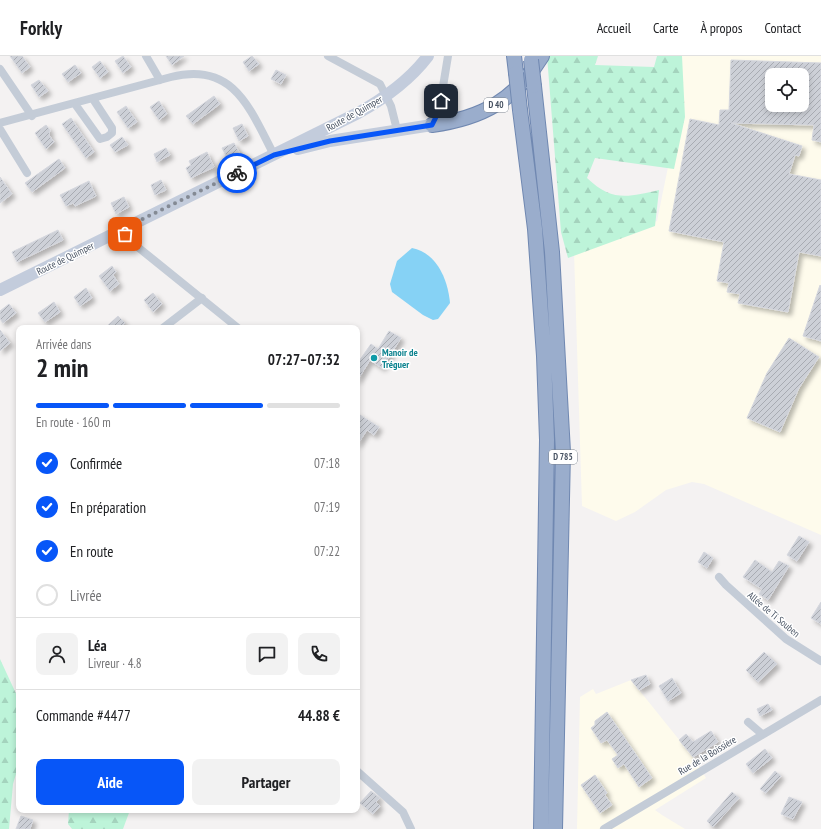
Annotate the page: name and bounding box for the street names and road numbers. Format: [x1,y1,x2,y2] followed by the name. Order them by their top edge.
[324,93,385,134] street label: Route de Quimper
[484,98,508,112] road number: D 40
[34,239,96,278] street label: Route de Quimper
[549,450,577,464] road number: D 785
[745,589,803,640] street label: Allée de Ti Souben
[676,733,739,778] street label: Rue de la Boissière

